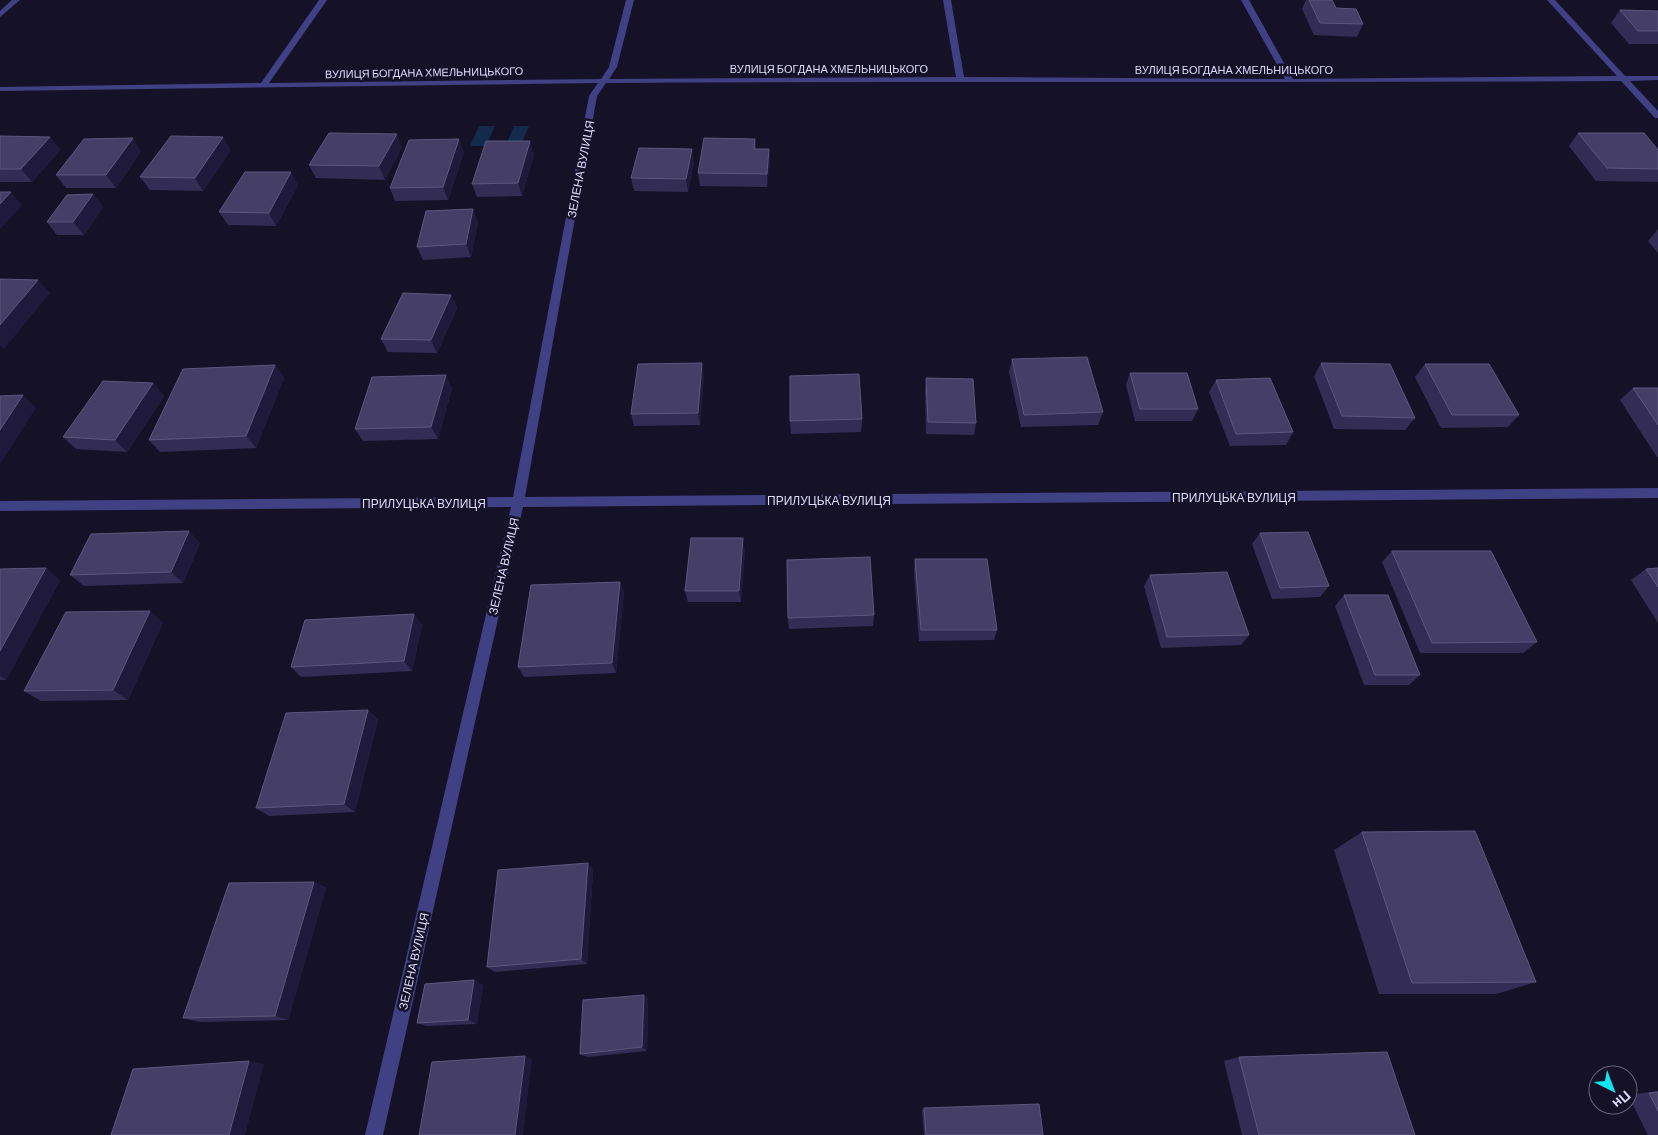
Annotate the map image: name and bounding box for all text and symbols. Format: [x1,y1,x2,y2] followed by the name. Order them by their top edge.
[730,62,929,75] street label: ВУЛИЦЯ БОГДАНА ХМЕЛЬНИЦЬКОГО
[1135,63,1334,76] street label: ВУЛИЦЯ БОГДАНА ХМЕЛЬНИЦЬКОГО
[325,64,524,80] street label: ВУЛИЦЯ БОГДАНА ХМЕЛЬНИЦЬКОГО
[564,119,597,219] street label: ЗЕЛЕНА ВУЛИЦЯ
[1172,490,1296,505] street label: ПРИЛУЦЬКА ВУЛИЦЯ
[767,493,891,508] street label: ПРИЛУЦЬКА ВУЛИЦЯ
[362,496,486,511] street label: ПРИЛУЦЬКА ВУЛИЦЯ
[485,516,522,616] street label: ЗЕЛЕНА ВУЛИЦЯ
[395,911,432,1011] street label: ЗЕЛЕНА ВУЛИЦЯ
[1588,1065,1638,1115] north arrow
[1609,1088,1635,1113] text: Пн

